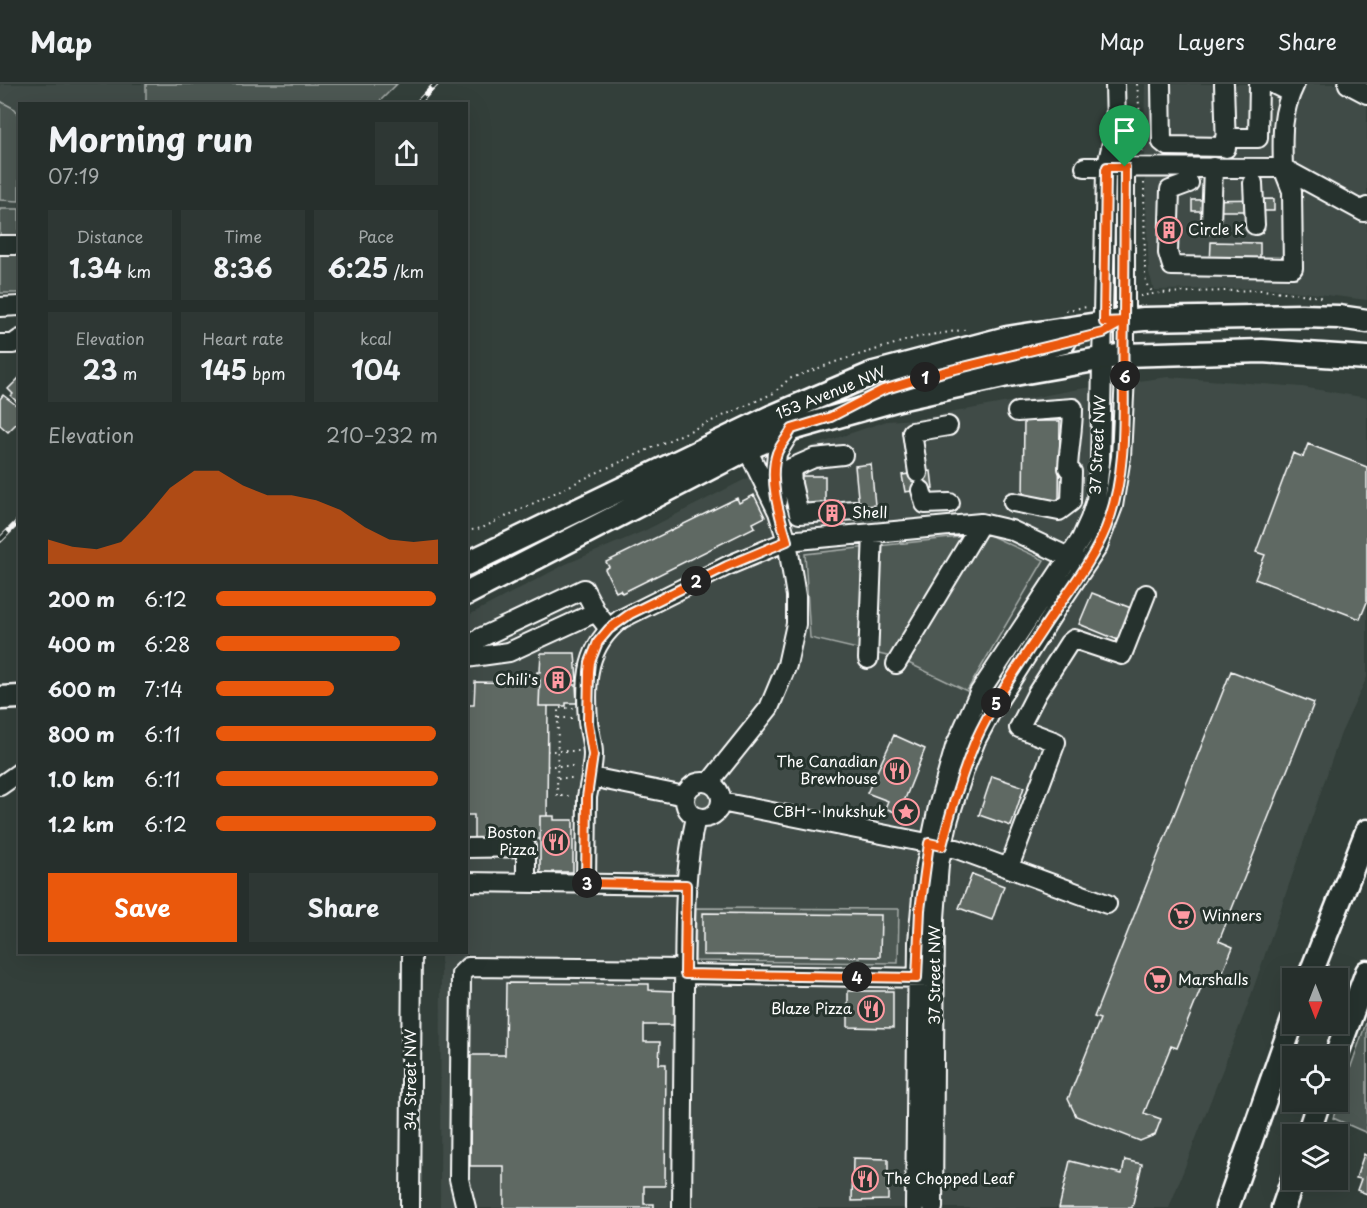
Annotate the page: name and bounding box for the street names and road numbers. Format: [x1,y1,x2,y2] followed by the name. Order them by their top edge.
[772,359,889,424] street label: 153 Avenue NW
[1082,394,1111,495] street label: 37 Street NW
[922,925,945,1025] street label: 37 Street NW
[398,1029,421,1131] street label: 34 Street NW

